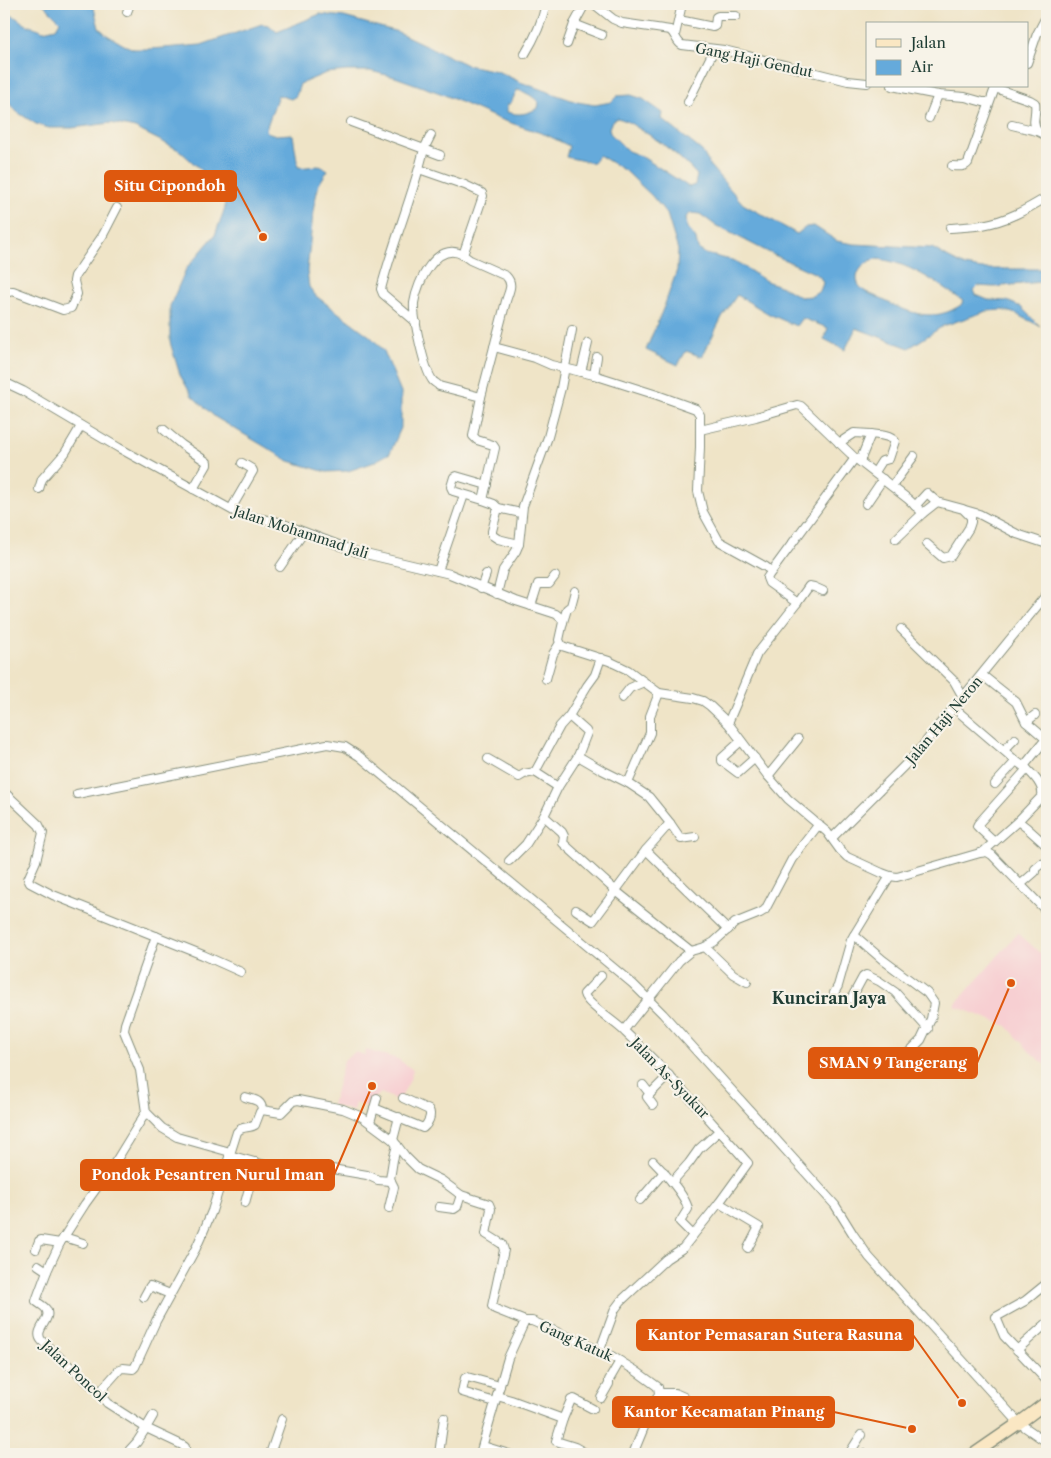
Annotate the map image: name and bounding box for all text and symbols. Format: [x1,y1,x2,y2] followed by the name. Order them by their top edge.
[866,22,1028,88] legend
[909,33,946,52] text: Jalan
[694,39,814,81] street label: Gang Haji Gendut
[910,57,934,76] text: Air
[105,171,236,201] callout: Situ Cipondoh
[114,176,227,195] text: Situ Cipondoh
[229,501,371,562] street label: Jalan Mohammad Jali
[901,672,986,769] street label: Jalan Haji Neron
[772,988,887,1008] district label: Kunciran Jaya
[625,1032,713,1122] street label: Jalan As-Syukur
[809,1048,977,1078] callout: SMAN 9 Tangerang
[819,1053,967,1072] text: SMAN 9 Tangerang
[81,1160,334,1190] callout: Pondok Pesantren Nurul Iman
[92,1165,325,1184] text: Pondok Pesantren Nurul Iman
[536,1317,616,1366] street label: Gang Katuk
[637,1320,913,1350] callout: Kantor Pemasaran Sutera Rasuna
[647,1325,903,1344] text: Kantor Pemasaran Sutera Rasuna
[36,1335,110,1406] street label: Jalan Poncol
[613,1397,834,1427] callout: Kantor Kecamatan Pinang
[624,1402,825,1421] text: Kantor Kecamatan Pinang

